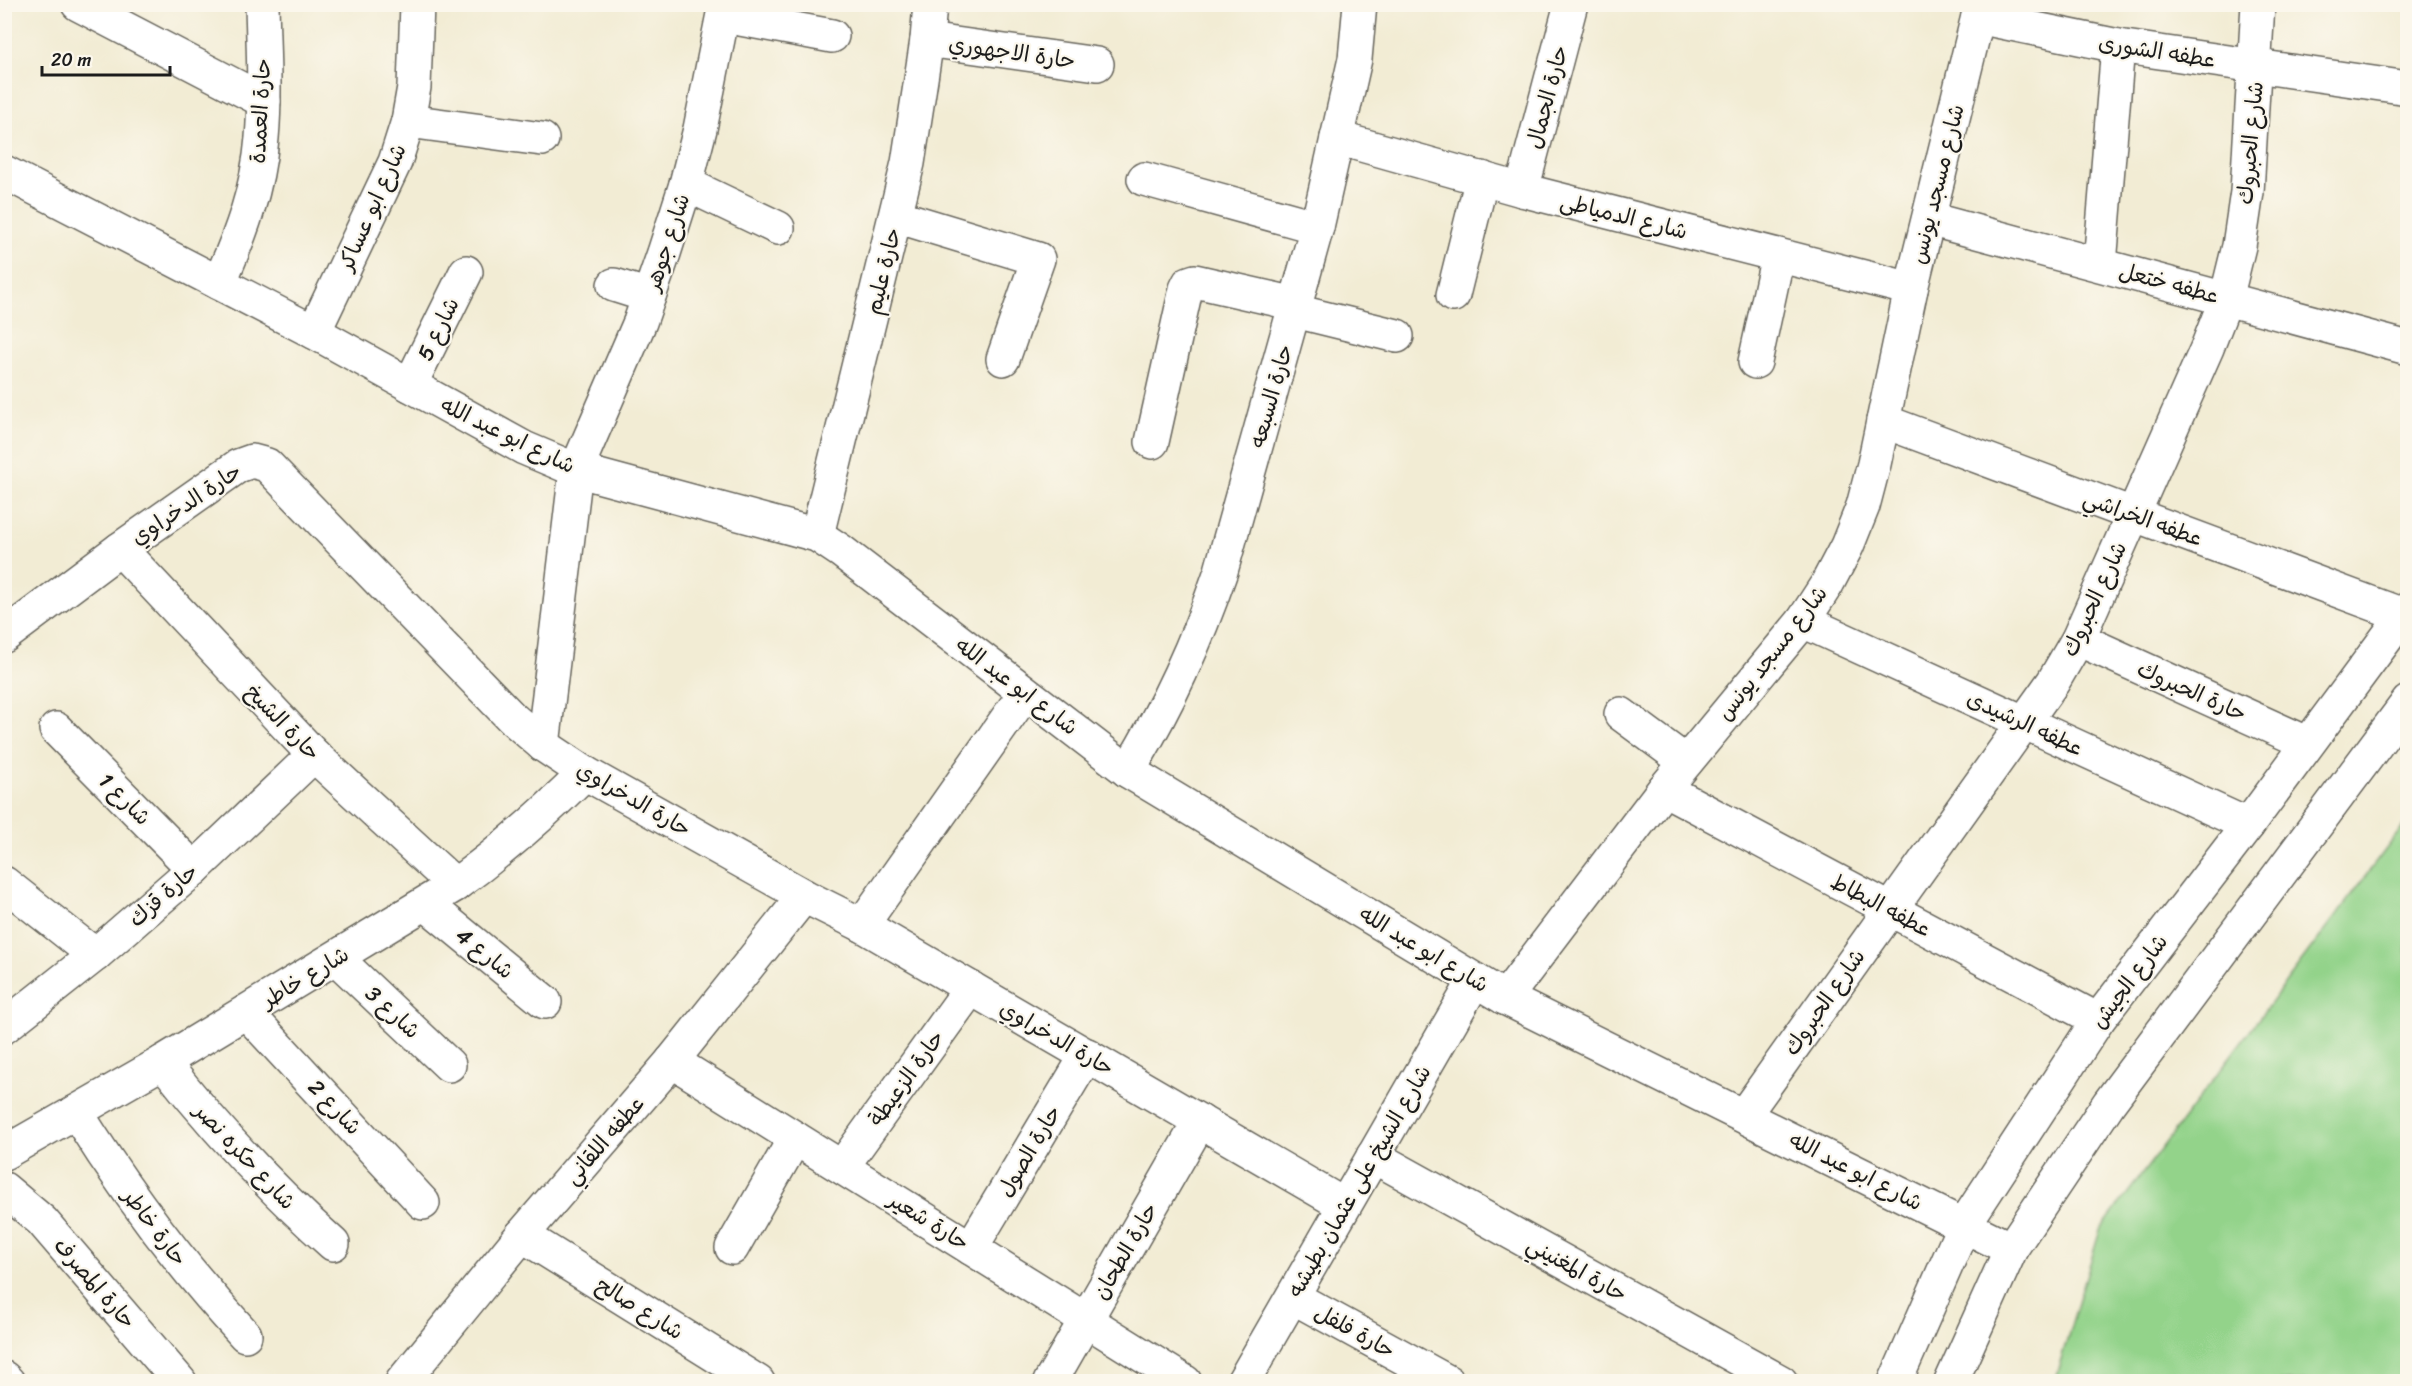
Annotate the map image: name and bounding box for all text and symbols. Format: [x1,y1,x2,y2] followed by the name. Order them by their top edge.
[2096,22,2218,80] street label: عطفه الشورى
[946,24,1078,80] street label: حارة الاجهوري
[42,39,170,77] scale bar
[1514,41,1580,153] street label: حارة الجمال
[51,44,91,76] text: 20 m
[238,57,282,165] street label: حارة العمدة
[2225,80,2275,206] street label: شارع الحبروك
[1898,100,1976,268] street label: شارع مسجد يونس
[326,137,417,279] street label: شارع ابو عساكر
[1556,181,1692,251] street label: شارع الدمياطى
[632,188,701,298] street label: شارع جوهر
[853,223,913,319] street label: حارة عليم
[2115,251,2223,315] street label: عطفه ختعل
[406,290,470,368] street label: شارع 5
[1238,339,1304,453] street label: حارة السبعه
[434,385,582,485] street label: شارع ابو عبد الله
[122,452,250,556] street label: حارة الدخراوي
[2078,478,2208,558] street label: عطفه الخراشي
[2050,535,2138,663] street label: شارع الحبروك
[1706,577,1838,729] street label: شارع مسجد يونس
[947,626,1087,746] street label: شارع ابو عبد الله
[2131,649,2253,733] street label: حارة الحبروك
[236,674,330,770] street label: حارة الشيخ
[1960,679,2090,767] street label: عطفه الرشيدى
[569,750,699,848] street label: حارة الدخراوي
[89,763,161,835] street label: شارع 1
[119,853,207,937] street label: حارة قزك
[1823,862,1939,948] street label: عطفه البطاط
[1351,895,1497,1003] street label: شارع ابو عبد الله
[447,917,523,989] street label: شارع 4
[2080,925,2178,1037] street label: شارع الجيش
[251,935,357,1020] street label: شارع خاطر
[1773,940,1875,1064] street label: شارع الحبروك
[356,975,430,1049] street label: شارع 3
[992,989,1122,1087] street label: حارة الدخراوي
[857,1021,955,1135] street label: حارة الزعيطة
[1276,1057,1442,1305] street label: شارع الشيخ على عثمان بطيشه
[298,1070,372,1144] street label: شارع 2
[554,1086,654,1194] street label: عطفه اللقاني
[183,1091,306,1219] street label: شارع حكره نصر
[986,1097,1072,1205] street label: حارة الصول
[1782,1120,1930,1222] street label: شارع ابو عبد الله
[111,1178,198,1275] street label: حارة خاطر
[879,1180,977,1261] street label: حارة شعير
[1081,1195,1169,1307] street label: حارة الطحان
[1519,1225,1635,1313] street label: حارة المغنيني
[44,1228,146,1338] street label: حارة المصرف
[588,1266,692,1350] street label: شارع صالح
[1307,1293,1403,1369] street label: حارة فلفل

